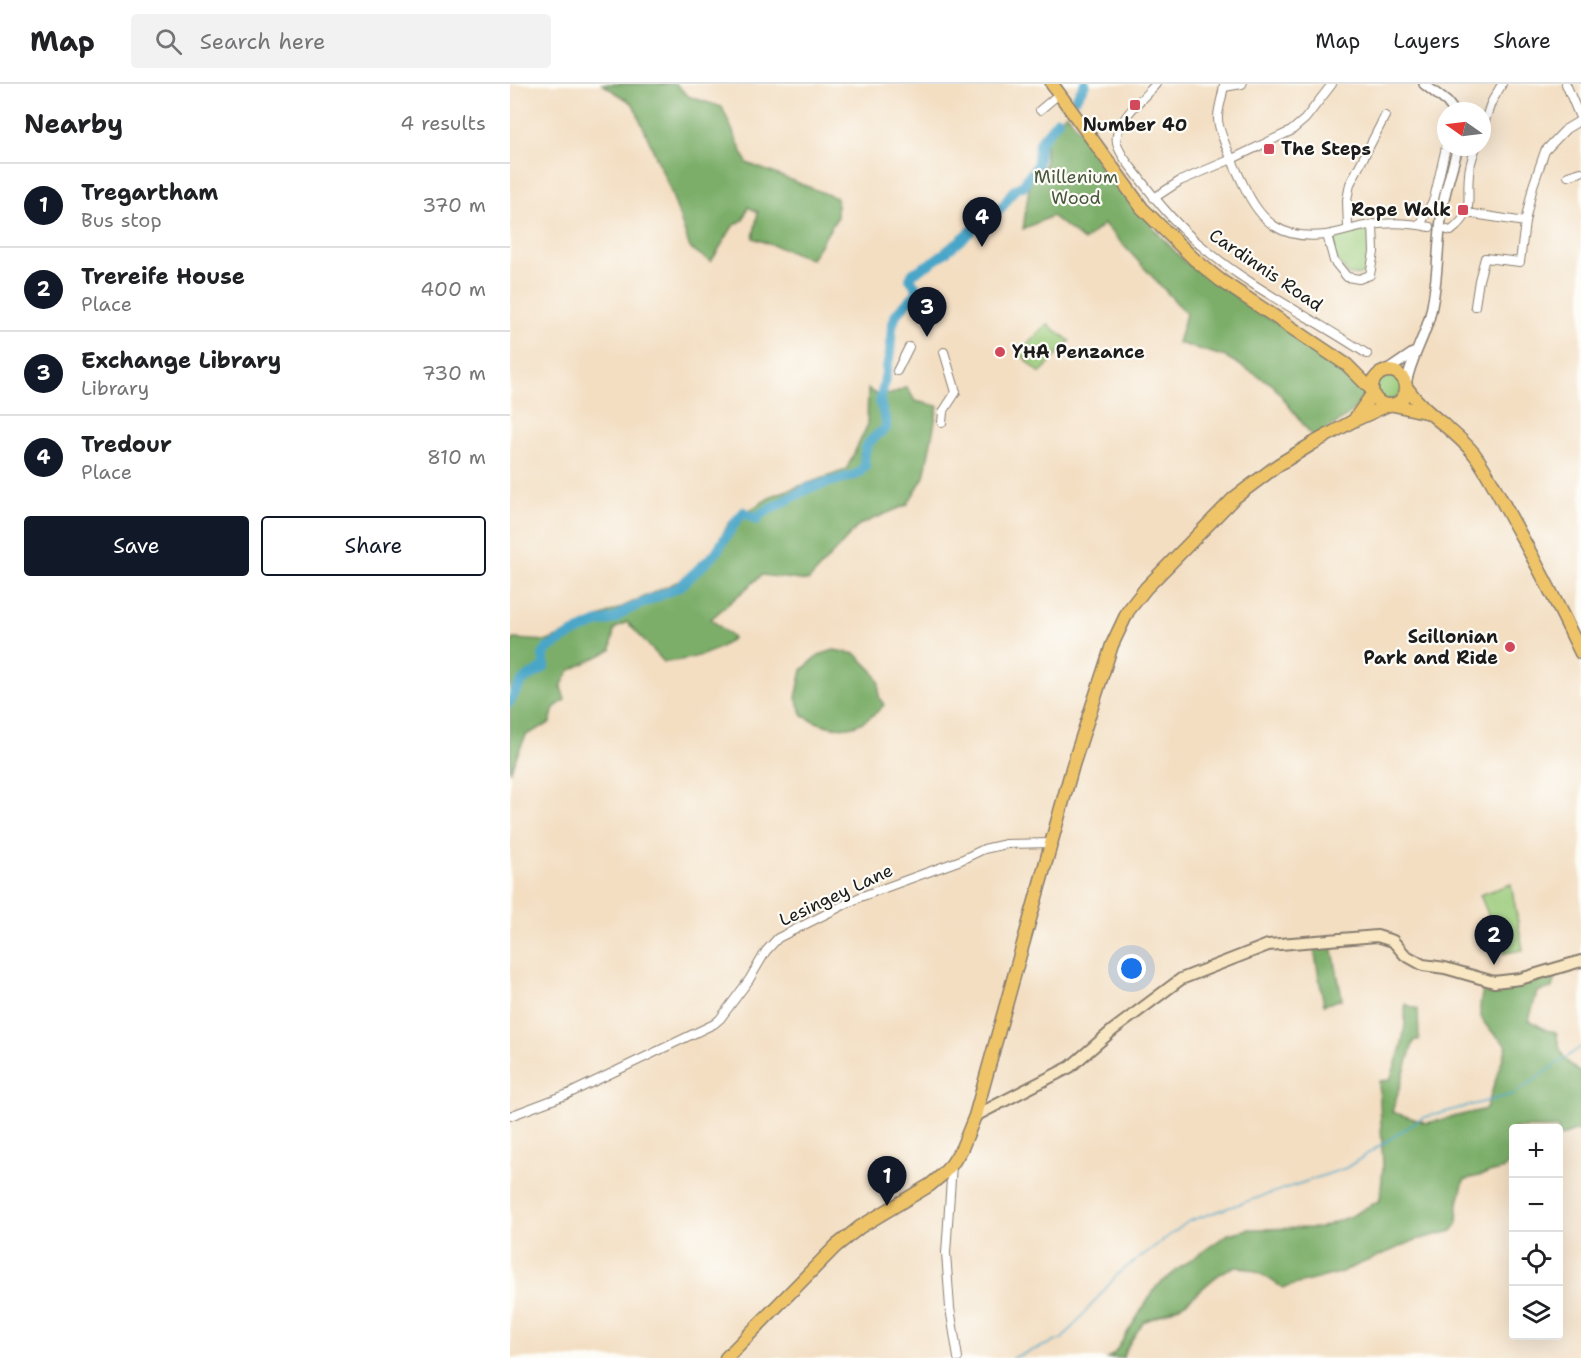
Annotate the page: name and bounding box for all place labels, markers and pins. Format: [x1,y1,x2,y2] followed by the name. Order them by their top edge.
[1128,98,1142,112] marker: Number 40
[1083,113,1187,137] place label: Number 40
[1281,137,1371,161] place label: The Steps
[1262,142,1276,156] marker: The Steps
[962,198,1002,247] pin: 4
[1351,198,1451,222] place label: Rope Walk
[1456,203,1470,217] marker: Rope Walk
[908,288,946,337] pin: 3
[1012,340,1145,364] place label: YHA Penzance
[993,345,1007,359] marker: YHA Penzance
[1364,625,1498,670] place label: Scillonian Park and Ride
[1503,640,1517,654] marker: Scillonian Park and Ride
[1474,916,1514,965] pin: 2
[868,1156,907,1206] pin: 1

